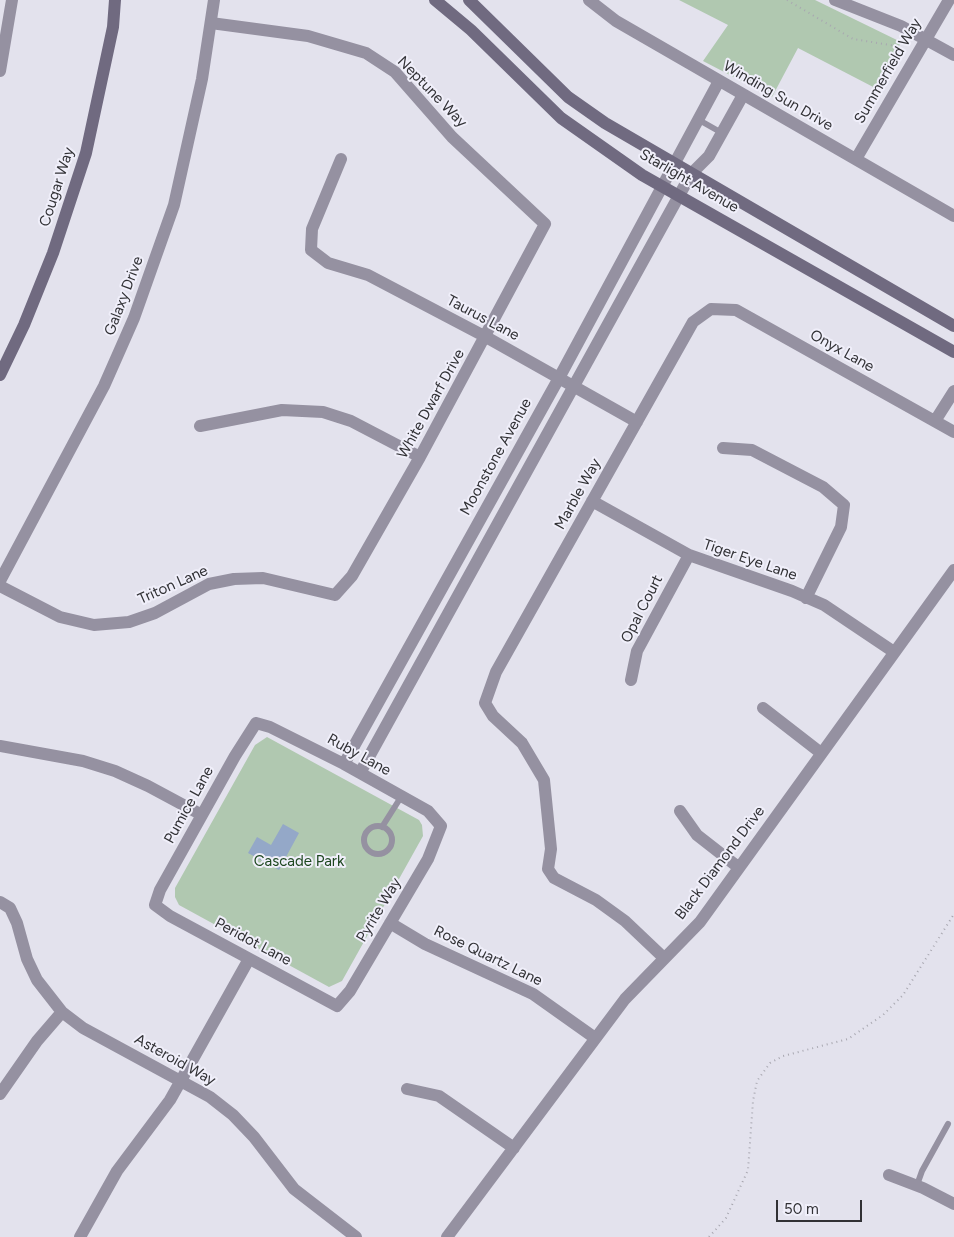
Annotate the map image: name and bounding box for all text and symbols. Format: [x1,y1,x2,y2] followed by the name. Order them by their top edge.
[851,15,925,127] street label: Summerfield Way
[394,53,470,131] street label: Neptune Way
[720,57,836,135] street label: Winding Sun Drive
[36,145,78,229] street label: Cougar Way
[636,145,742,217] street label: Starlight Avenue
[101,254,147,338] street label: Galaxy Drive
[444,291,522,345] street label: Taurus Lane
[807,326,877,376] street label: Onyx Lane
[393,346,469,462] street label: White Dwarf Drive
[456,395,536,519] street label: Moonstone Avenue
[551,455,605,533] street label: Marble Way
[701,536,799,584] street label: Tiger Eye Lane
[135,562,211,608] street label: Triton Lane
[617,572,667,646] street label: Opal Court
[324,730,394,780] street label: Ruby Lane
[160,763,218,847] street label: Pumice Lane
[671,803,769,923] street label: Black Diamond Drive
[254,853,344,871] park label: Cascade Park
[353,875,405,945] street label: Pyrite Way
[212,914,294,970] street label: Peridot Lane
[431,922,545,990] street label: Rose Quartz Lane
[131,1030,219,1090] street label: Asteroid Way
[779,1190,865,1222] scale bar
[784,1200,819,1218] text: 50 m

